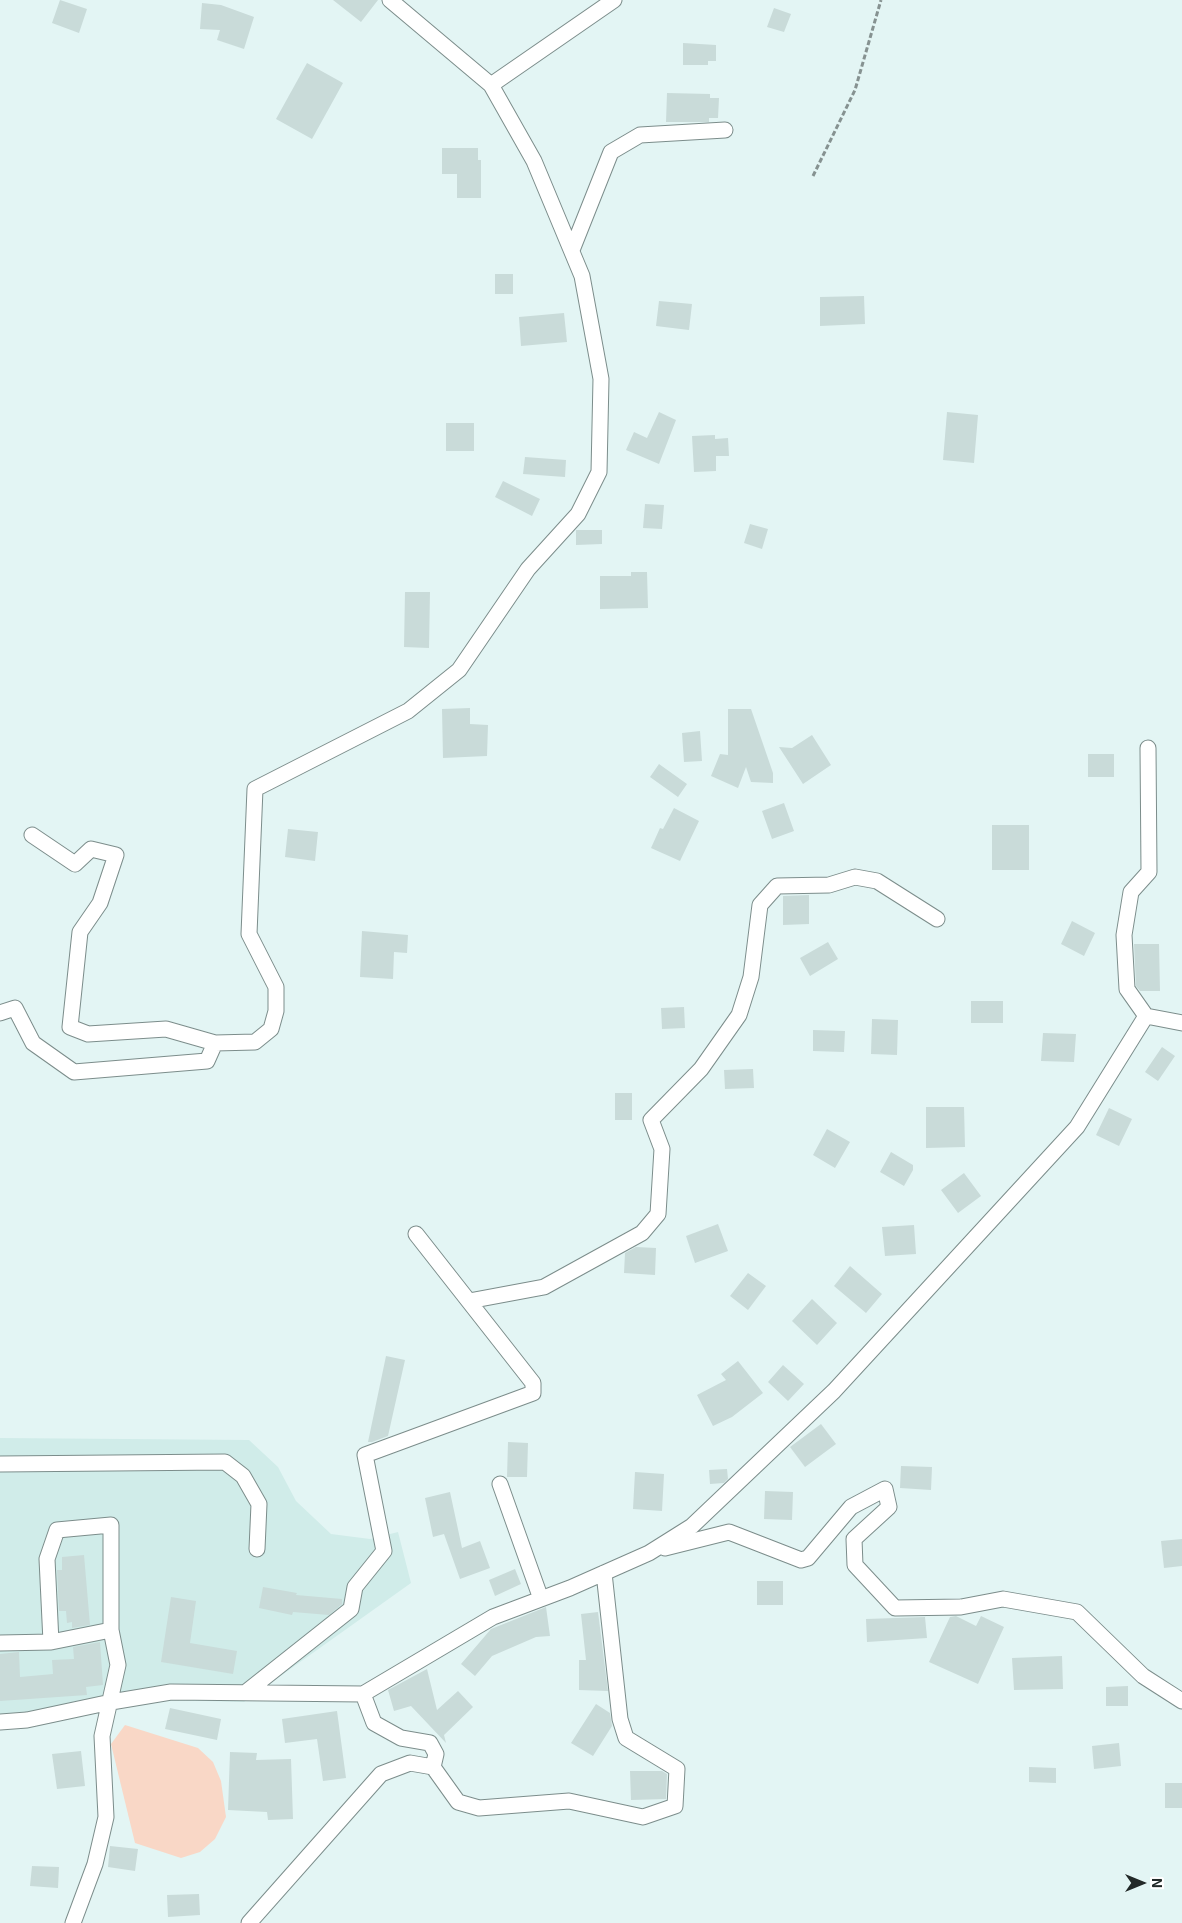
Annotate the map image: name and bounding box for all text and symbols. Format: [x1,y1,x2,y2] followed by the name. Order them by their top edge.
[1117,1858,1167,1908] north arrow
[1149,1878,1166,1888] text: N

